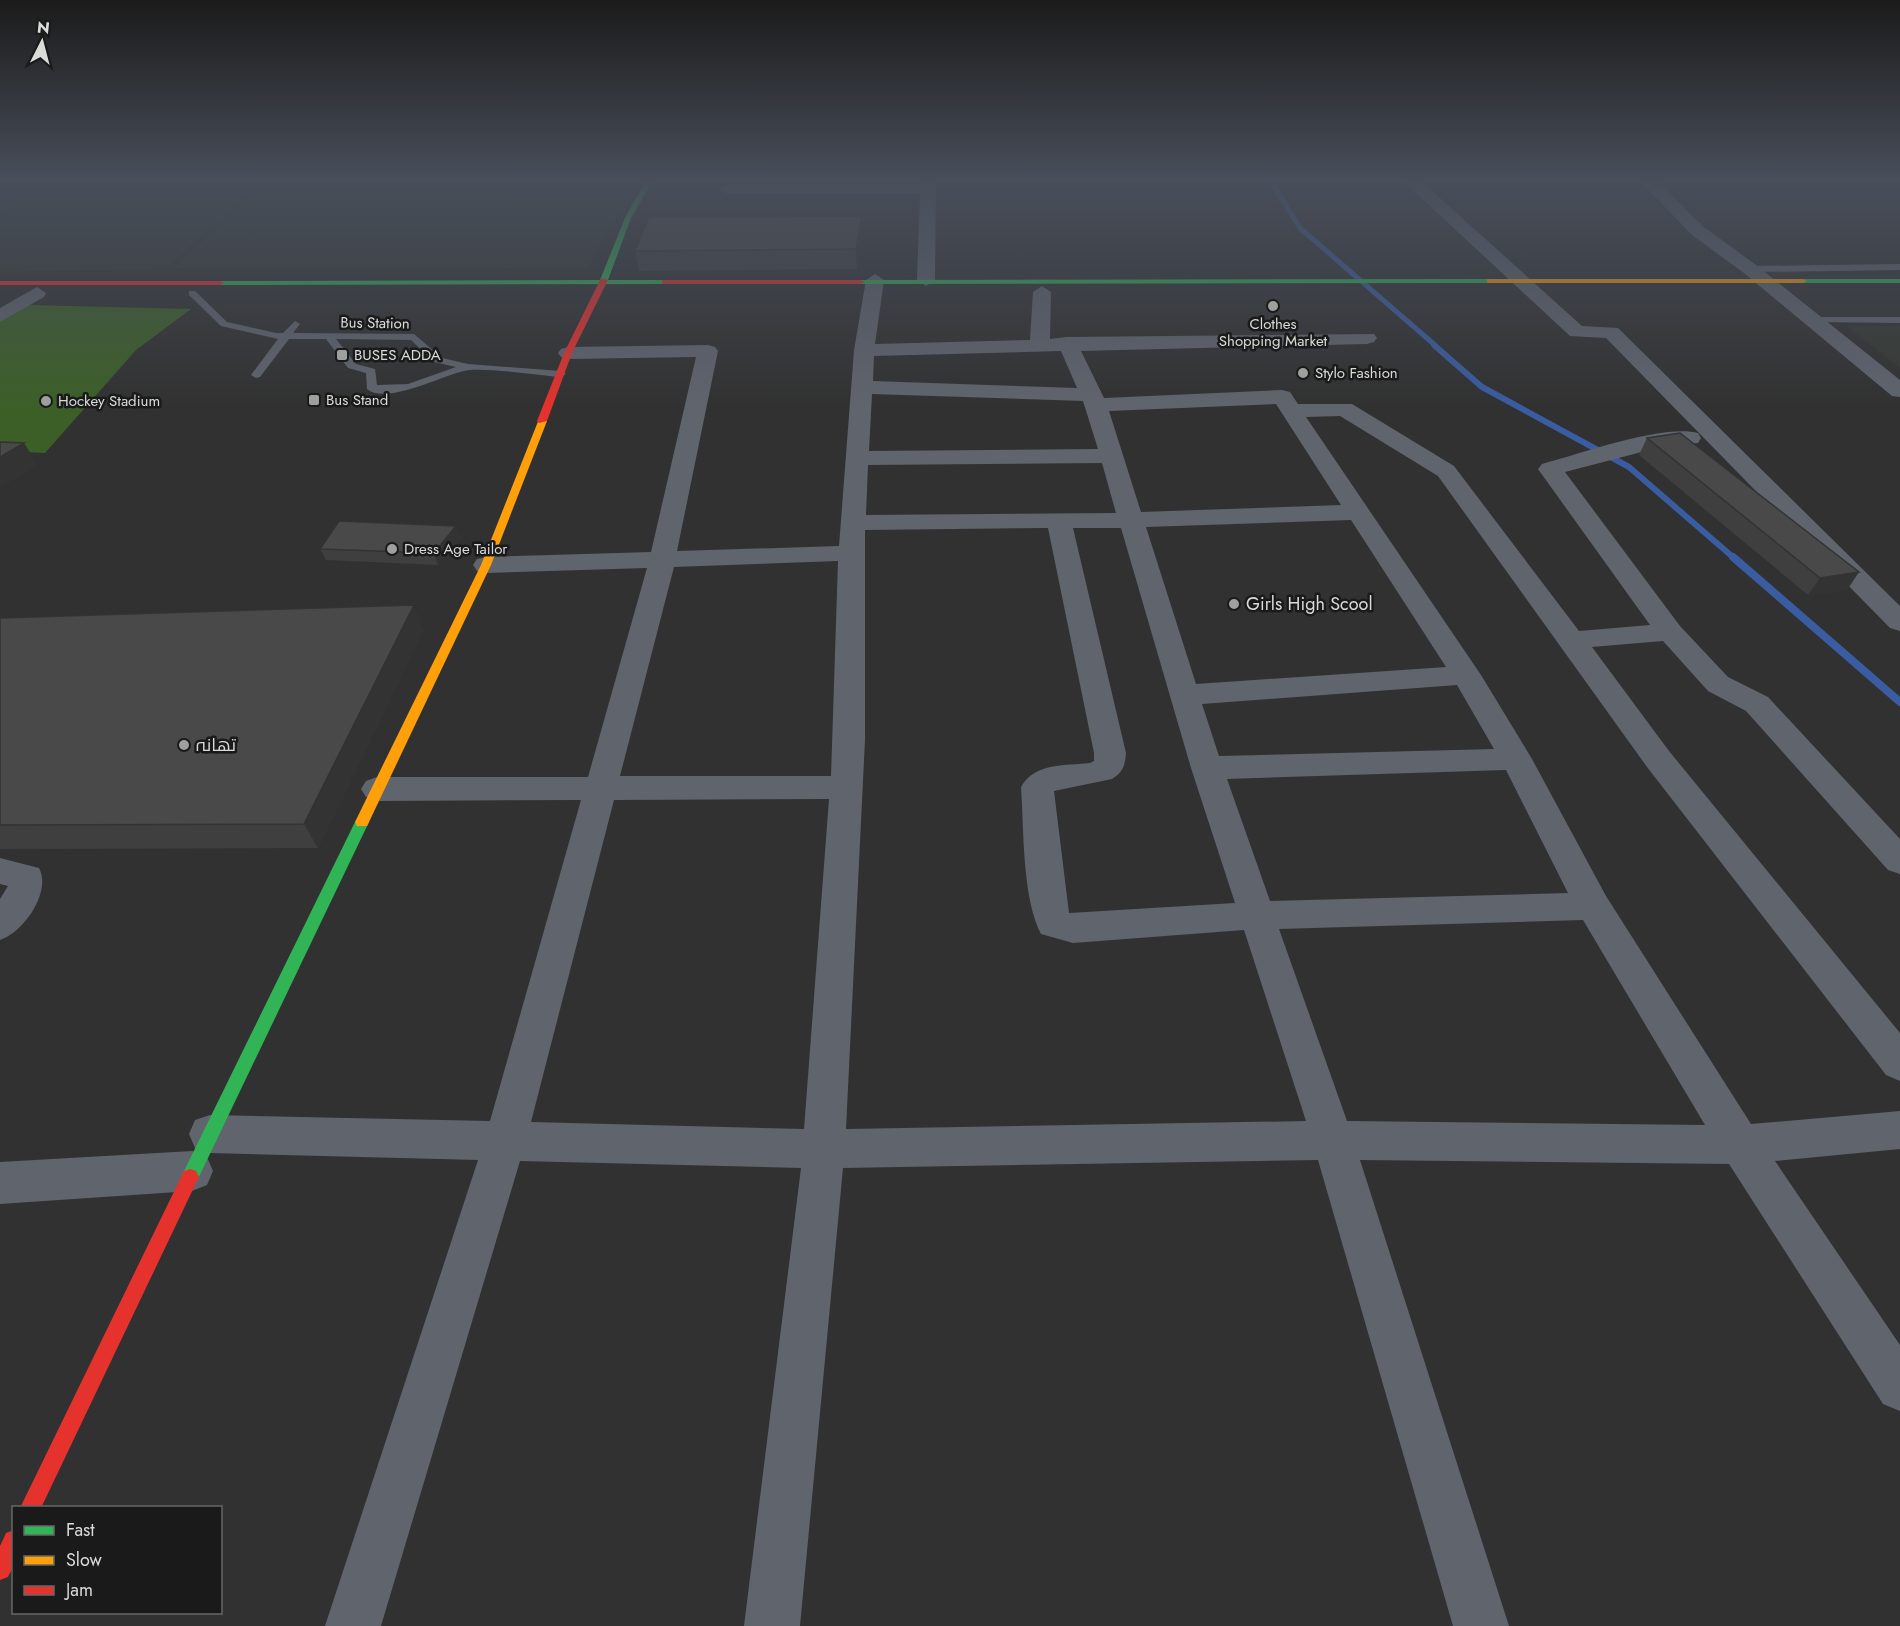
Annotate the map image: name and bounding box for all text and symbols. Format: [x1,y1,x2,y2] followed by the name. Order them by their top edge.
[12,12,72,72] north arrow
[36,15,51,40] text: N
[1266,299,1280,313] marker: Clothes Shopping Market
[340,311,410,335] street label: Bus Station
[1219,313,1328,352] place label: Clothes Shopping Market
[354,344,441,366] place label: BUSES ADDA
[335,348,349,362] marker: BUSES ADDA
[1315,362,1398,384] place label: Stylo Fashion
[1296,366,1310,380] marker: Stylo Fashion
[326,389,388,411] place label: Bus Stand
[58,390,160,412] place label: Hockey Stadium
[307,393,321,407] marker: Bus Stand
[39,394,53,408] marker: Hockey Stadium
[404,538,508,560] place label: Dress Age Tailor
[385,542,399,556] marker: Dress Age Tailor
[1246,591,1373,617] place label: Girls High Scool
[1227,597,1241,611] marker: Girls High Scool
[196,732,236,758] place label: تھانہ
[177,738,191,752] marker: تھانہ
[12,1506,222,1614] legend
[66,1517,95,1543] text: Fast
[66,1547,103,1573] text: Slow
[64,1577,93,1603] text: Jam

